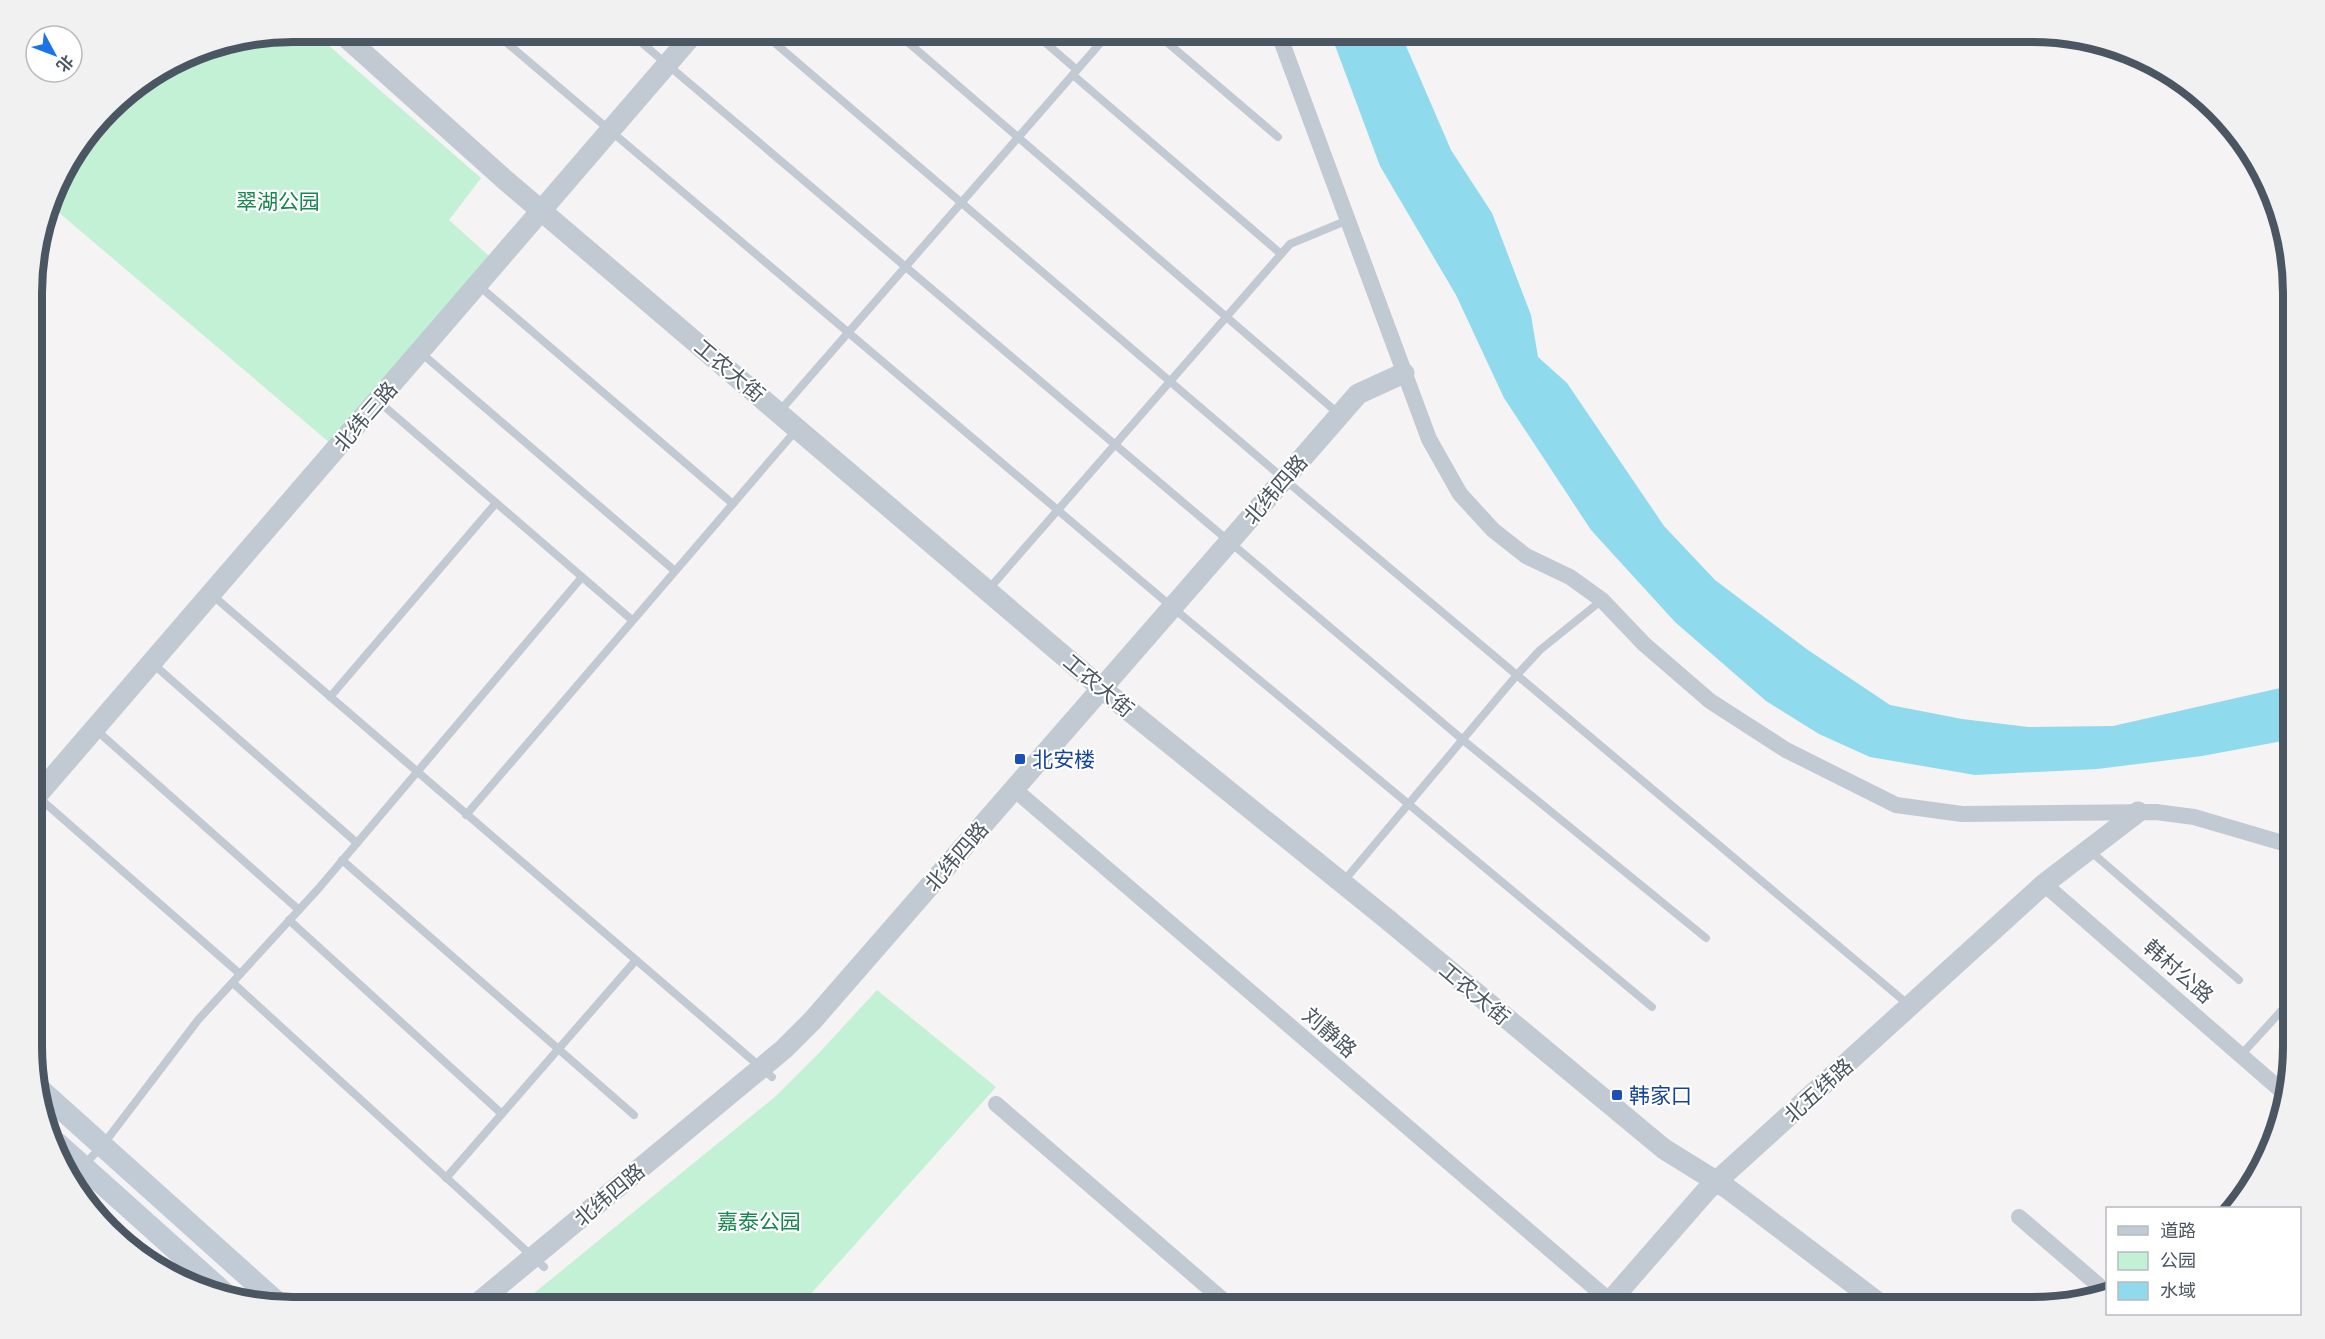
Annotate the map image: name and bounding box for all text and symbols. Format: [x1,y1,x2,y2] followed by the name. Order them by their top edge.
[24,24,84,84] north arrow
[52,51,79,77] text: 北
[236,187,320,215] park label: 翠湖公园
[689,332,771,408] street label: 工农大街
[327,375,403,457] street label: 北纬三路
[1237,448,1313,530] street label: 北纬四路
[1058,647,1140,723] street label: 工农大街
[1032,745,1095,773] place label: 北安楼
[1013,752,1027,766] marker: 北安楼
[918,815,994,897] street label: 北纬四路
[2138,933,2220,1009] street label: 韩村公路
[1434,955,1516,1031] street label: 工农大街
[1297,1001,1363,1063] street label: 刘静路
[1777,1051,1859,1129] street label: 北五纬路
[1629,1081,1692,1109] place label: 韩家口
[1610,1088,1624,1102] marker: 韩家口
[568,1156,650,1232] street label: 北纬四路
[717,1207,801,1235] park label: 嘉泰公园
[2106,1207,2301,1315] legend
[2160,1218,2196,1242] text: 道路
[2160,1248,2196,1272] text: 公园
[2160,1278,2196,1302] text: 水域

